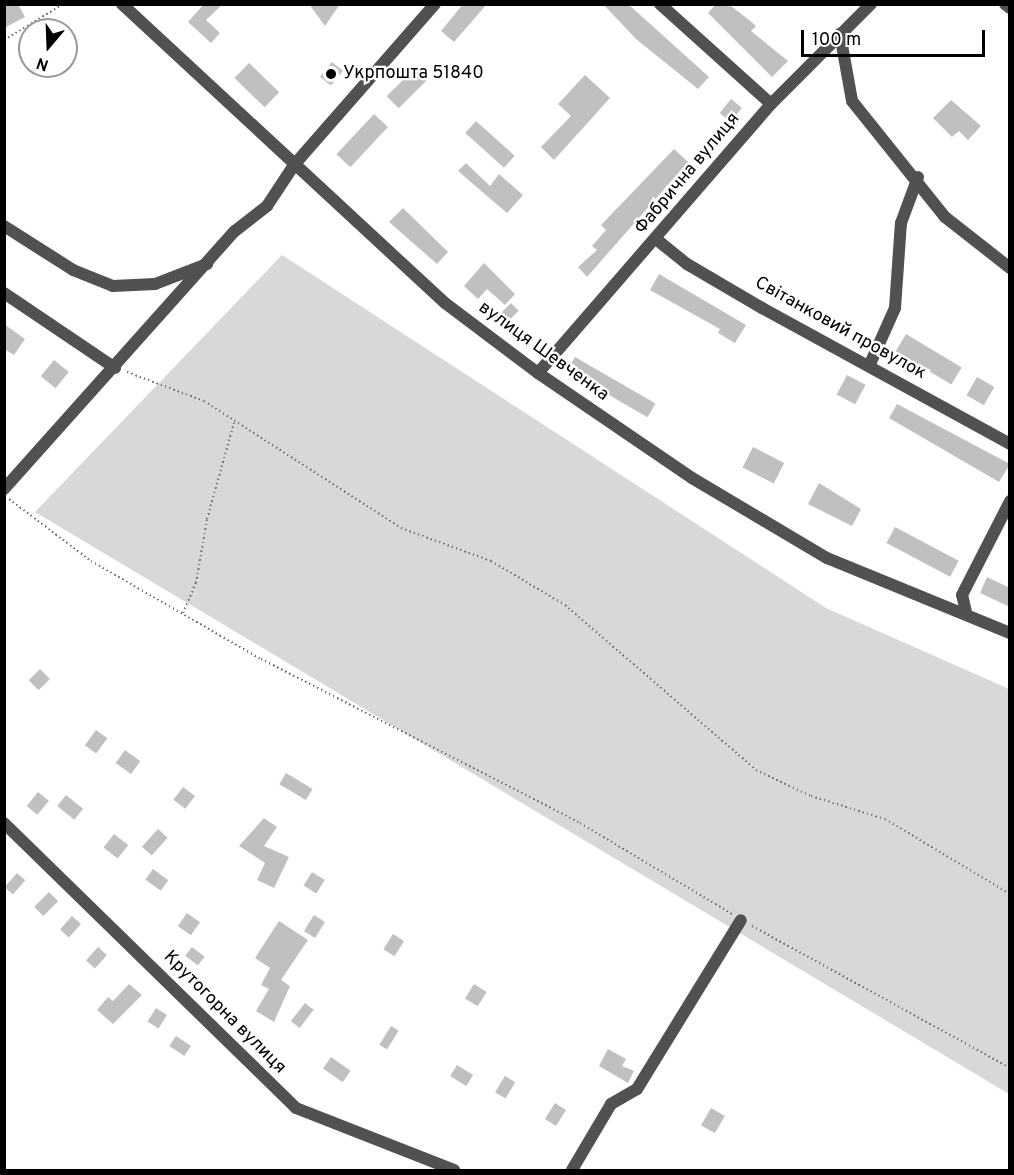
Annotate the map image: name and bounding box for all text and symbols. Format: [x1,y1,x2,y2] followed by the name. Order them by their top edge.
[18,18,78,78] north arrow
[804,18,988,56] scale bar
[812,29,861,52] text: 100 m
[34,52,51,74] text: N
[343,63,484,85] place label: Укрпошта 51840
[324,67,338,81] marker: Укрпошта 51840
[631,109,745,239] street label: Фабрична вулиця
[751,273,929,385] street label: Світанковий провулок
[474,297,612,407] street label: вулиця Шевченка
[158,947,290,1079] street label: Крутогорна вулиця

